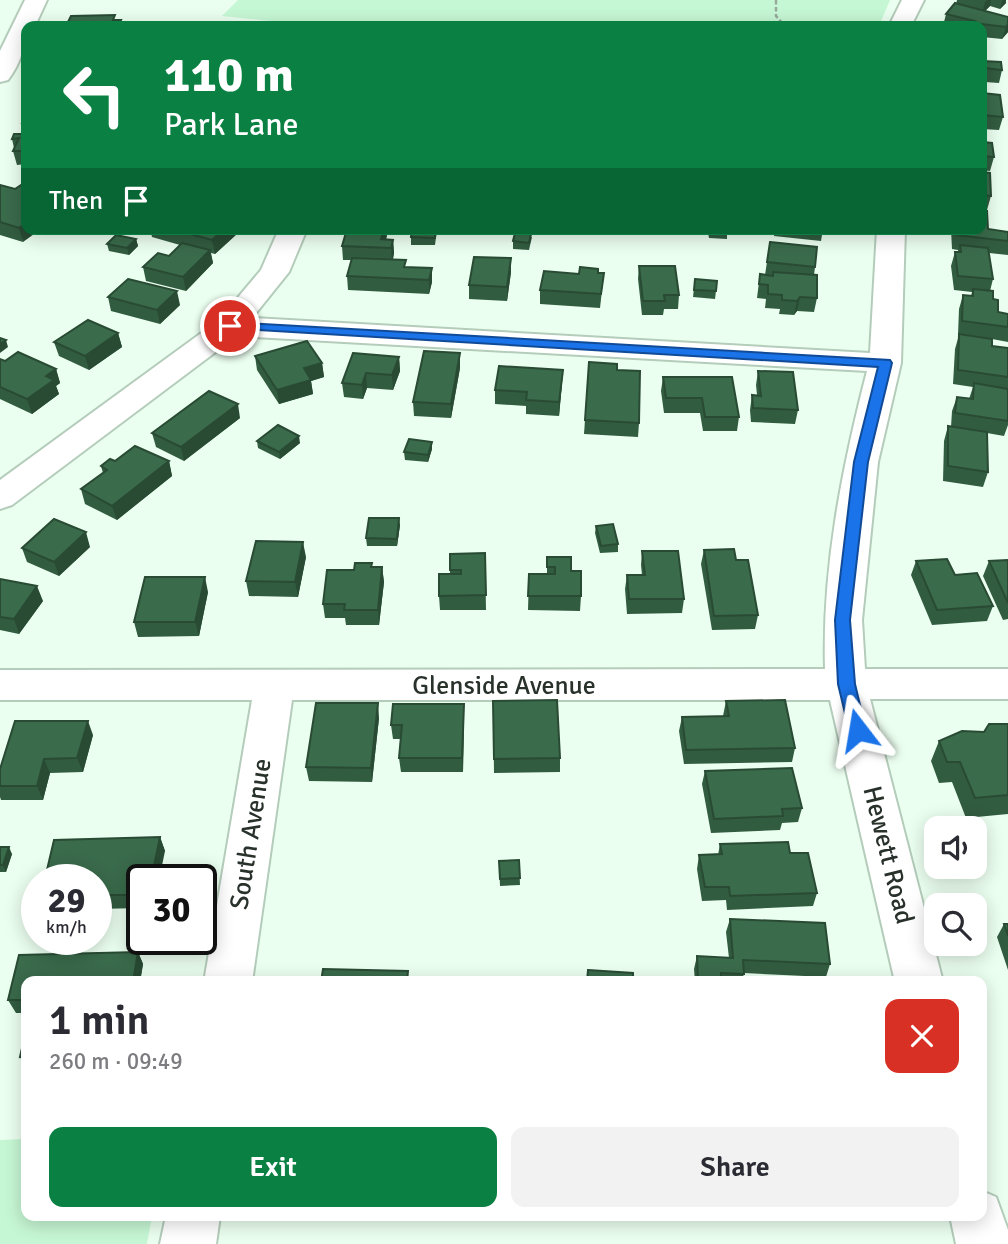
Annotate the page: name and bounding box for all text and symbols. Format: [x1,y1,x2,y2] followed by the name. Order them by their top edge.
[164,45,294,105] text: 110 m
[49,49,140,140] icon: left
[164,105,299,144] text: Park Lane
[117,182,155,220] icon: arrive
[49,185,103,217] text: Then
[200,296,260,356] pin
[211,307,249,345] icon: arrive
[412,670,596,702] street label: Glenside Avenue
[821,693,895,767] position arrow
[223,756,279,912] street label: South Avenue
[855,783,921,927] street label: Hewett Road
[924,816,987,956] map controls
[924,816,987,879] button: sound
[126,864,217,955] speed limit sign: 30
[48,879,85,922] text: 29
[924,893,987,956] button: search
[46,916,87,938] text: km/h
[49,995,150,1046] text: 1 min
[885,999,959,1073] button: close
[49,1047,183,1076] text: 260 m · 09:49
[49,1127,497,1207] button: Exit
[511,1127,959,1207] button: Share

